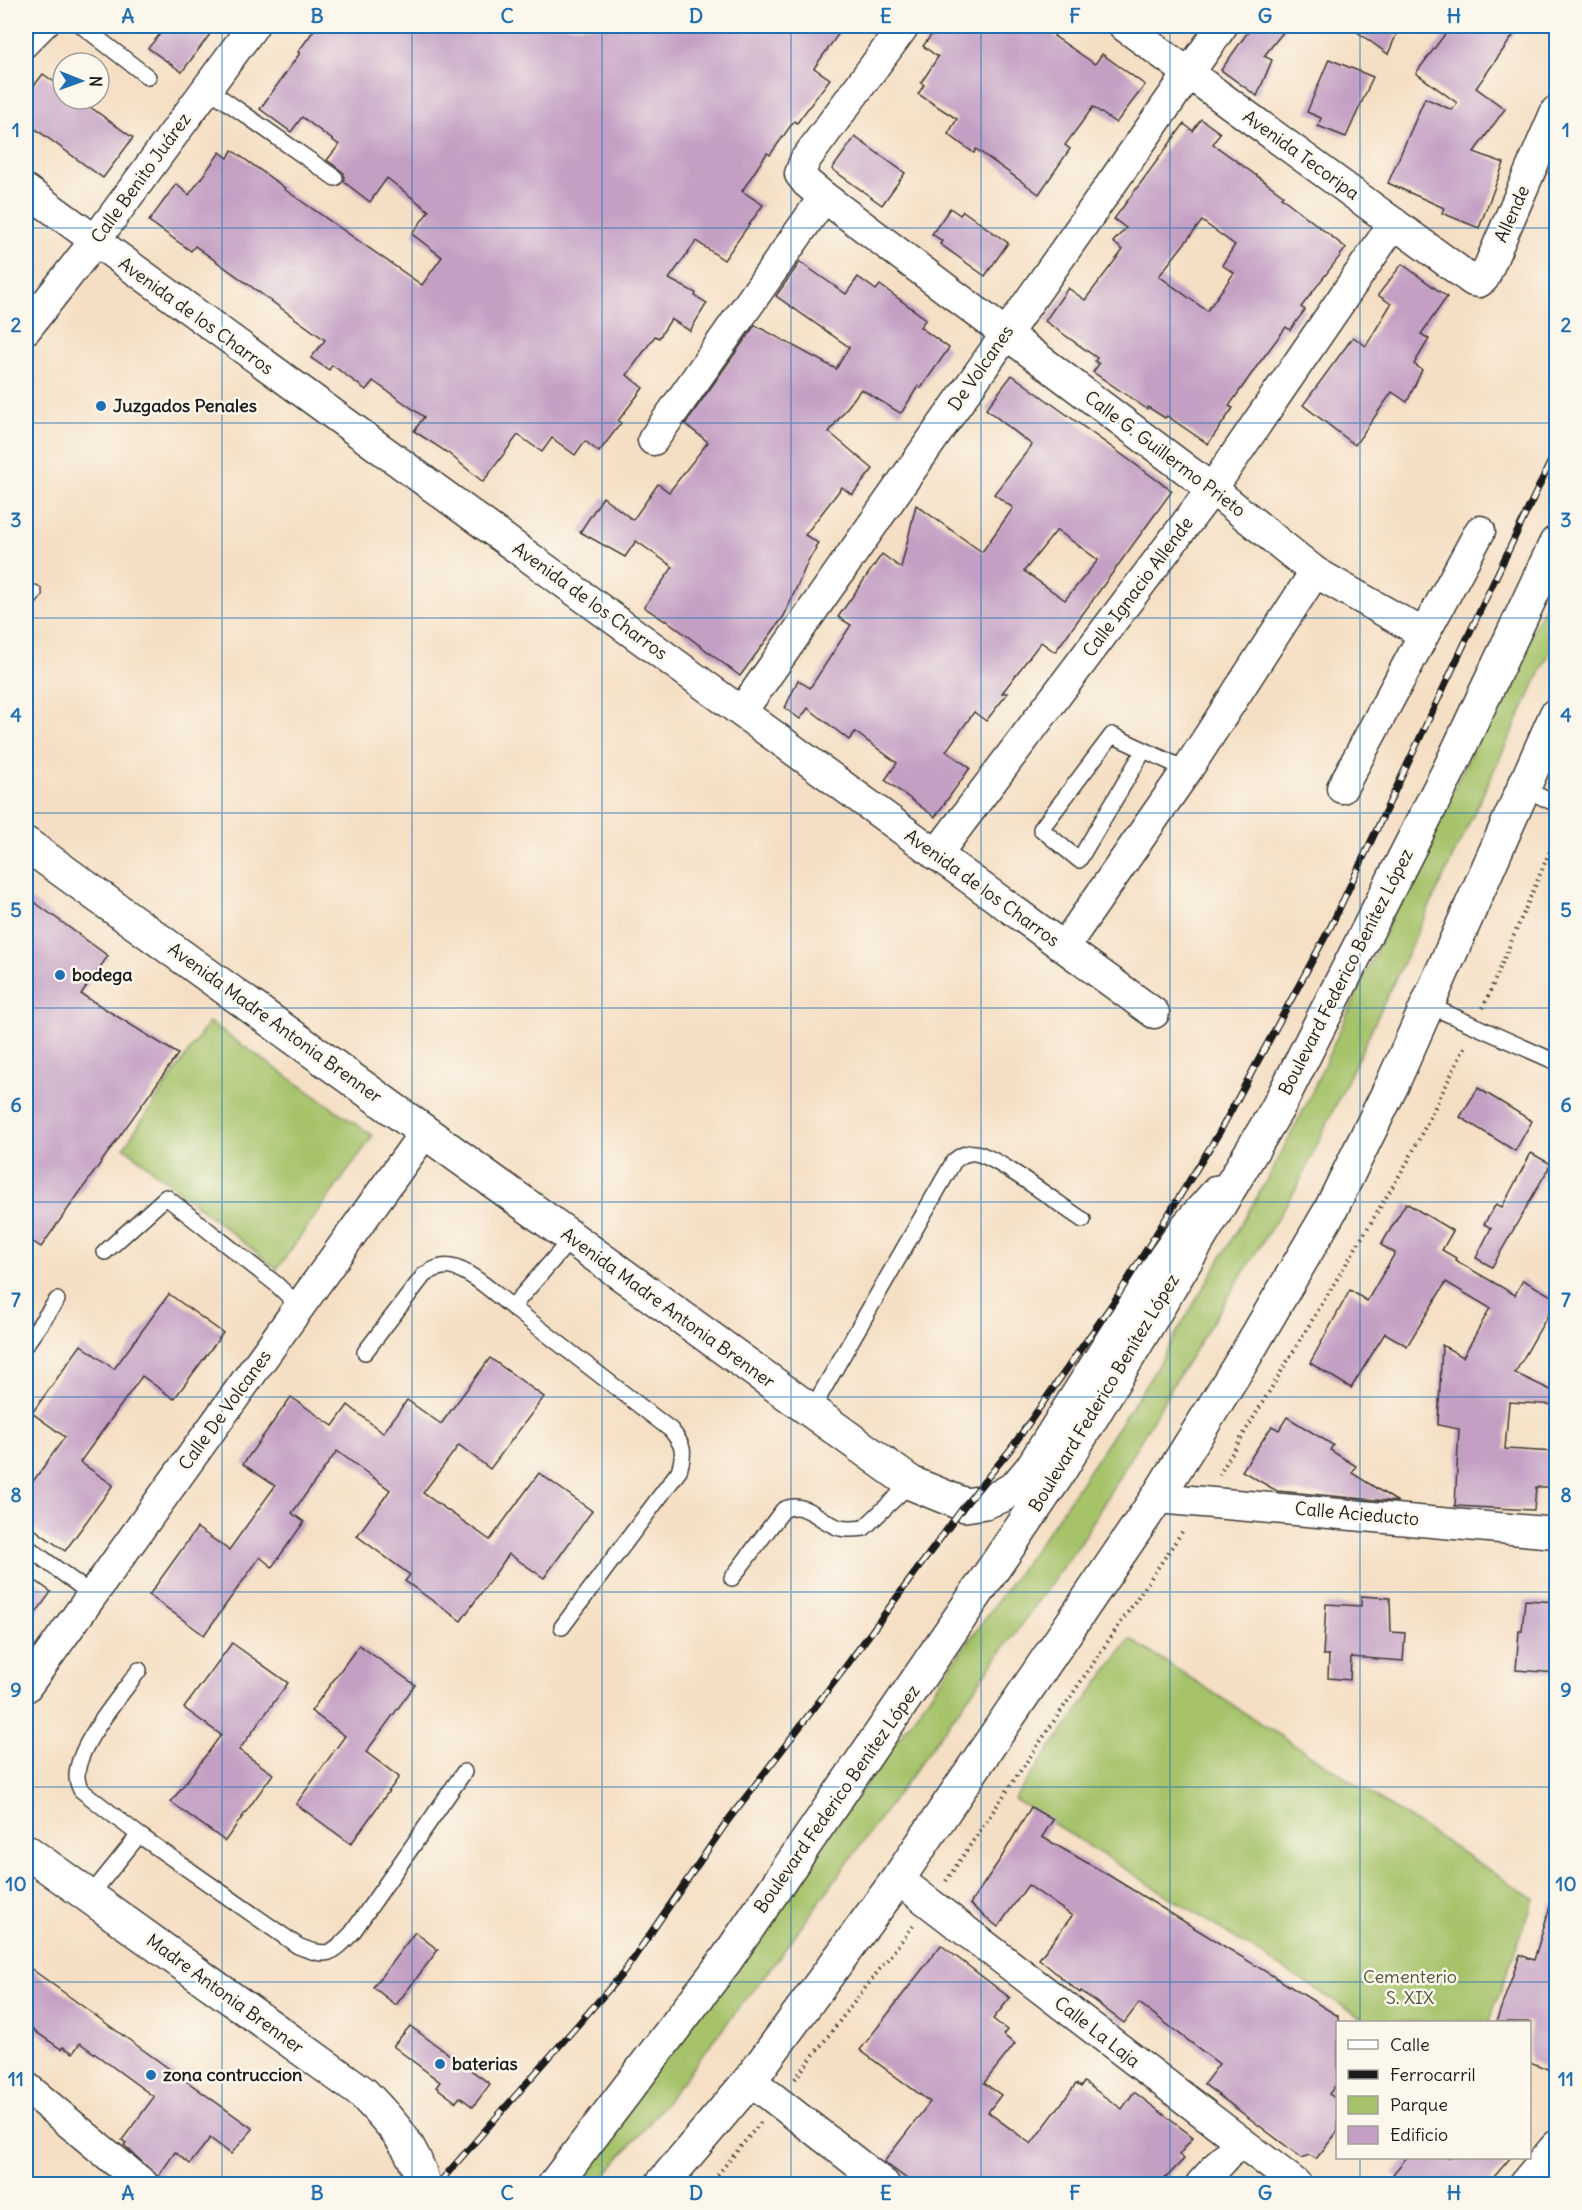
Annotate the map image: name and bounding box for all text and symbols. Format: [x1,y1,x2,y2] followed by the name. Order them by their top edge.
[122,3,135,28] text: A
[310,3,324,28] text: B
[500,3,514,28] text: C
[689,3,703,28] text: D
[880,3,892,28] text: E
[1069,3,1081,28] text: F
[1258,3,1272,28] text: G
[1447,3,1461,28] text: H
[51,51,111,111] north arrow
[86,76,106,87] text: N
[1239,105,1364,205] street label: Avenida Tecoripa
[86,108,196,247] street label: Calle Benito Juárez
[12,117,20,142] text: 1
[1562,117,1570,142] text: 1
[1489,182,1534,246] street label: Allende
[114,252,278,380] street label: Avenida de los Charros
[11,312,22,337] text: 2
[1561,312,1572,337] text: 2
[943,321,1018,415] street label: De Volcanes
[1080,385,1250,522] street label: Calle G. Guillermo Prieto
[113,394,257,417] place label: Juzgados Penales
[94,399,108,413] marker: Juzgados Penales
[10,507,22,532] text: 3
[1560,507,1572,532] text: 3
[1077,512,1198,661] street label: Calle Ignacio Allende
[508,537,672,665] street label: Avenida de los Charros
[10,702,22,727] text: 4
[1560,702,1572,727] text: 4
[900,824,1064,952] street label: Avenida de los Charros
[1273,844,1418,1099] street label: Boulevard Federico Benítez López
[10,897,22,922] text: 5
[1560,897,1572,922] text: 5
[164,937,387,1108] street label: Avenida Madre Antonia Brenner
[72,963,133,986] place label: bodega
[53,968,67,982] marker: bodega
[10,1092,22,1117] text: 6
[1560,1092,1572,1117] text: 6
[557,1222,780,1393] street label: Avenida Madre Antonia Brenner
[1023,1269,1184,1516] street label: Boulevard Federico Benítez López
[11,1287,21,1312] text: 7
[1561,1287,1571,1312] text: 7
[173,1345,276,1474] street label: Calle De Volcanes
[10,1482,22,1507] text: 8
[1560,1482,1572,1507] text: 8
[1294,1497,1420,1530] street label: Calle Acieducto
[10,1677,22,1702] text: 9
[1560,1677,1572,1702] text: 9
[749,1680,925,1917] street label: Boulevard Federico Benítez López
[5,1871,27,1896] text: 10
[1555,1871,1577,1896] text: 10
[142,1929,309,2059] street label: Madre Antonia Brenner
[1363,1965,1457,2009] park label: Cementerio S. XIX
[1050,1991,1145,2072] street label: Calle La Laja
[1336,2021,1531,2159] legend
[1390,2033,1430,2056] text: Calle
[452,2052,518,2075] place label: baterias
[433,2057,447,2071] marker: baterias
[163,2063,303,2086] place label: zona contruccion
[1390,2063,1476,2086] text: Ferrocarril
[8,2066,24,2091] text: 11
[1558,2066,1574,2091] text: 11
[144,2068,158,2082] marker: zona contruccion
[1390,2093,1448,2116] text: Parque
[1390,2123,1448,2146] text: Edificio
[122,2180,135,2205] text: A
[310,2180,324,2205] text: B
[500,2180,514,2205] text: C
[689,2180,703,2205] text: D
[880,2180,892,2205] text: E
[1069,2180,1081,2205] text: F
[1258,2180,1272,2205] text: G
[1447,2180,1461,2205] text: H

